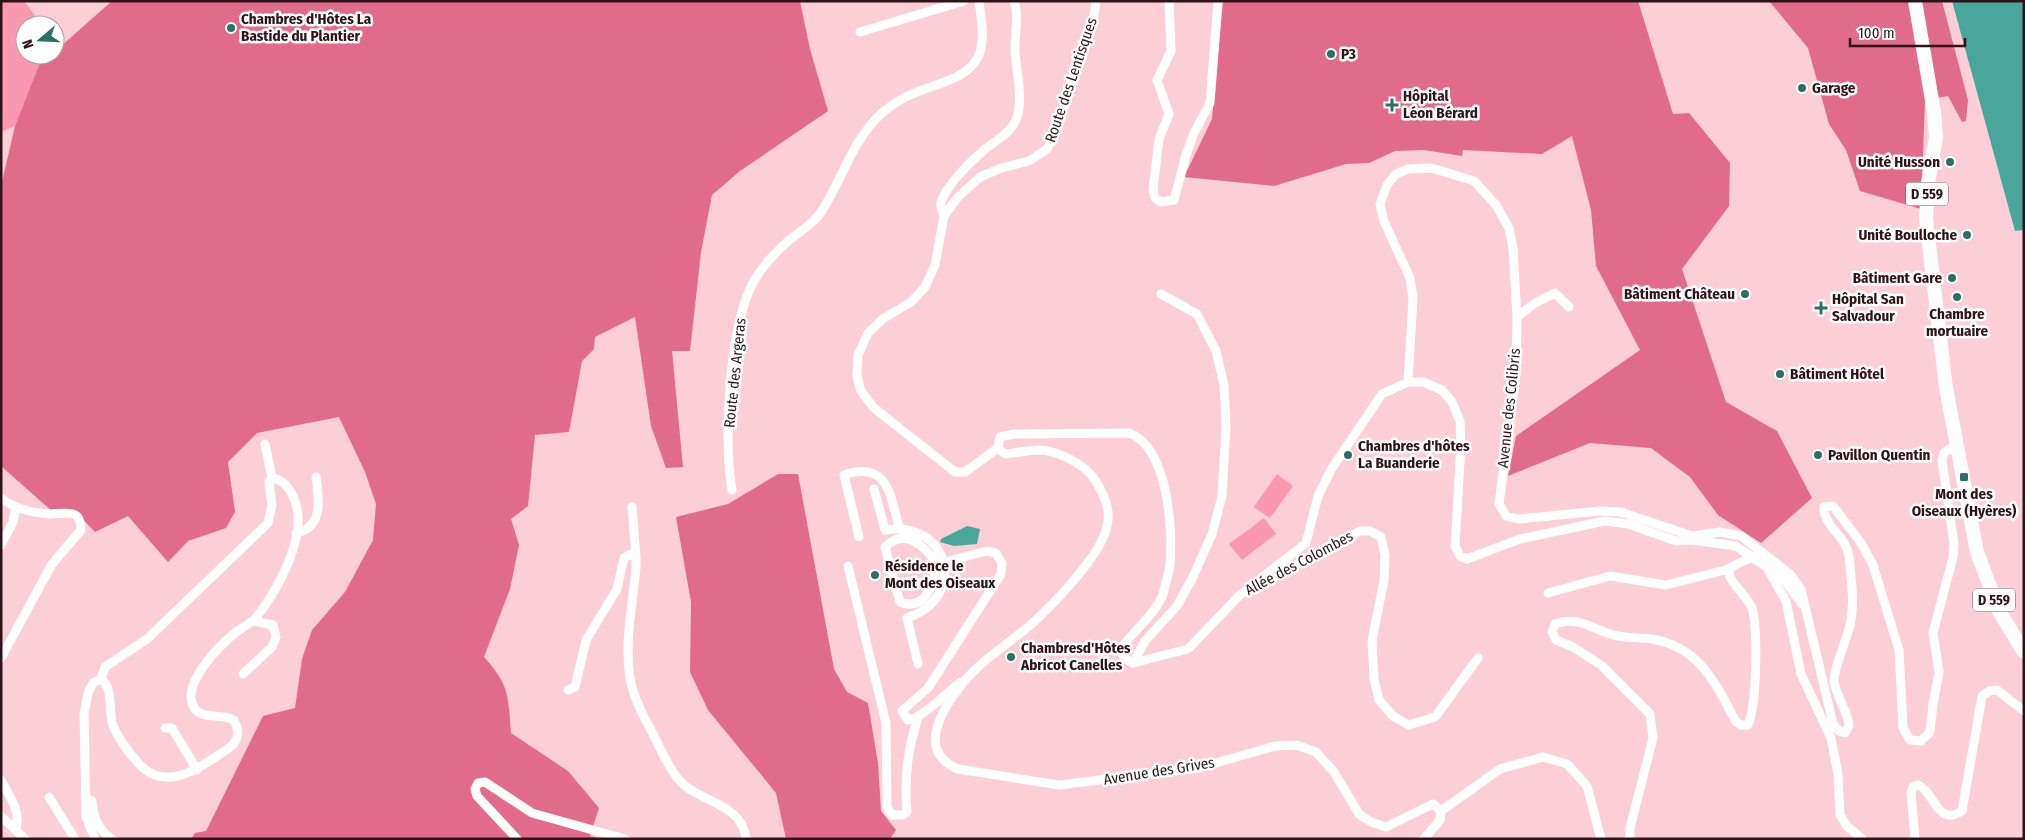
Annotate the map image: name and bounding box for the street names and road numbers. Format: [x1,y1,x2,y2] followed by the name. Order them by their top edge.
[1041,15,1101,145] street label: Route des Lentisques
[1906,182,1948,205] road number: D 559
[720,317,750,429] street label: Route des Argeras
[1494,347,1524,469] street label: Avenue des Colibris
[1242,527,1356,599] street label: Allée des Colombes
[1973,588,2015,612] road number: D 559
[1102,753,1216,789] street label: Avenue des Grives

